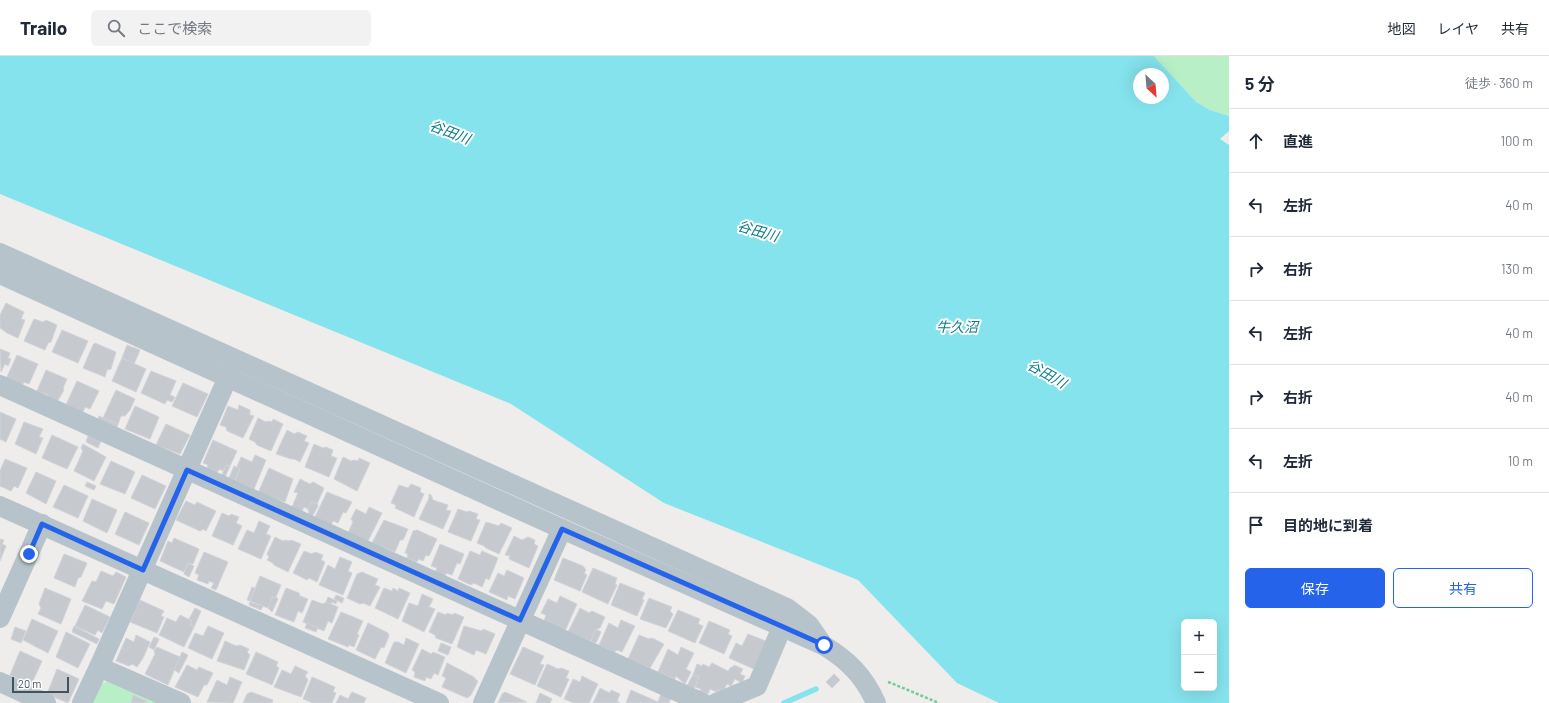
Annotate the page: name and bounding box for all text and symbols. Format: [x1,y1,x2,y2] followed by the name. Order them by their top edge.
[91,10,371,46] search box
[20,16,67,39] text: Trailo
[105,17,127,39] icon: search
[137,19,212,37] text: ここで検索
[1387,20,1415,37] text: 地図
[1437,20,1479,37] text: レイヤ
[1501,20,1529,37] text: 共有
[1133,68,1169,104] north arrow
[1245,73,1275,93] text: 5 分
[1465,75,1533,91] text: 徒歩 · 360 m
[428,116,475,148] water label: 谷田川
[1245,130,1267,152] icon: ahead
[1283,132,1313,150] text: 直進
[1500,133,1533,149] text: 100 m
[1245,194,1267,216] icon: left
[1283,196,1313,214] text: 左折
[1505,197,1533,213] text: 40 m
[736,217,783,245] water label: 谷田川
[1245,258,1267,280] icon: right
[1283,260,1313,278] text: 右折
[1501,261,1533,277] text: 130 m
[936,318,980,335] water label: 牛久沼
[1245,322,1267,344] icon: left
[1283,324,1313,342] text: 左折
[1505,325,1533,341] text: 40 m
[1025,356,1071,392] water label: 谷田川
[1245,386,1267,408] icon: right
[1283,388,1313,406] text: 右折
[1505,389,1533,405] text: 40 m
[1245,450,1267,472] icon: left
[1283,452,1313,470] text: 左折
[1508,453,1533,469] text: 10 m
[1245,514,1267,536] icon: arrive
[1283,516,1373,534] text: 目的地に到着
[20,545,38,563] route end
[1245,568,1385,608] button: 保存
[1393,568,1533,608] button: 共有
[1181,619,1217,691] map controls
[1181,619,1217,655] button: +
[815,636,833,654] route start
[1181,655,1217,691] button: −
[12,675,69,694] scale bar
[18,677,41,690] text: 20 m

